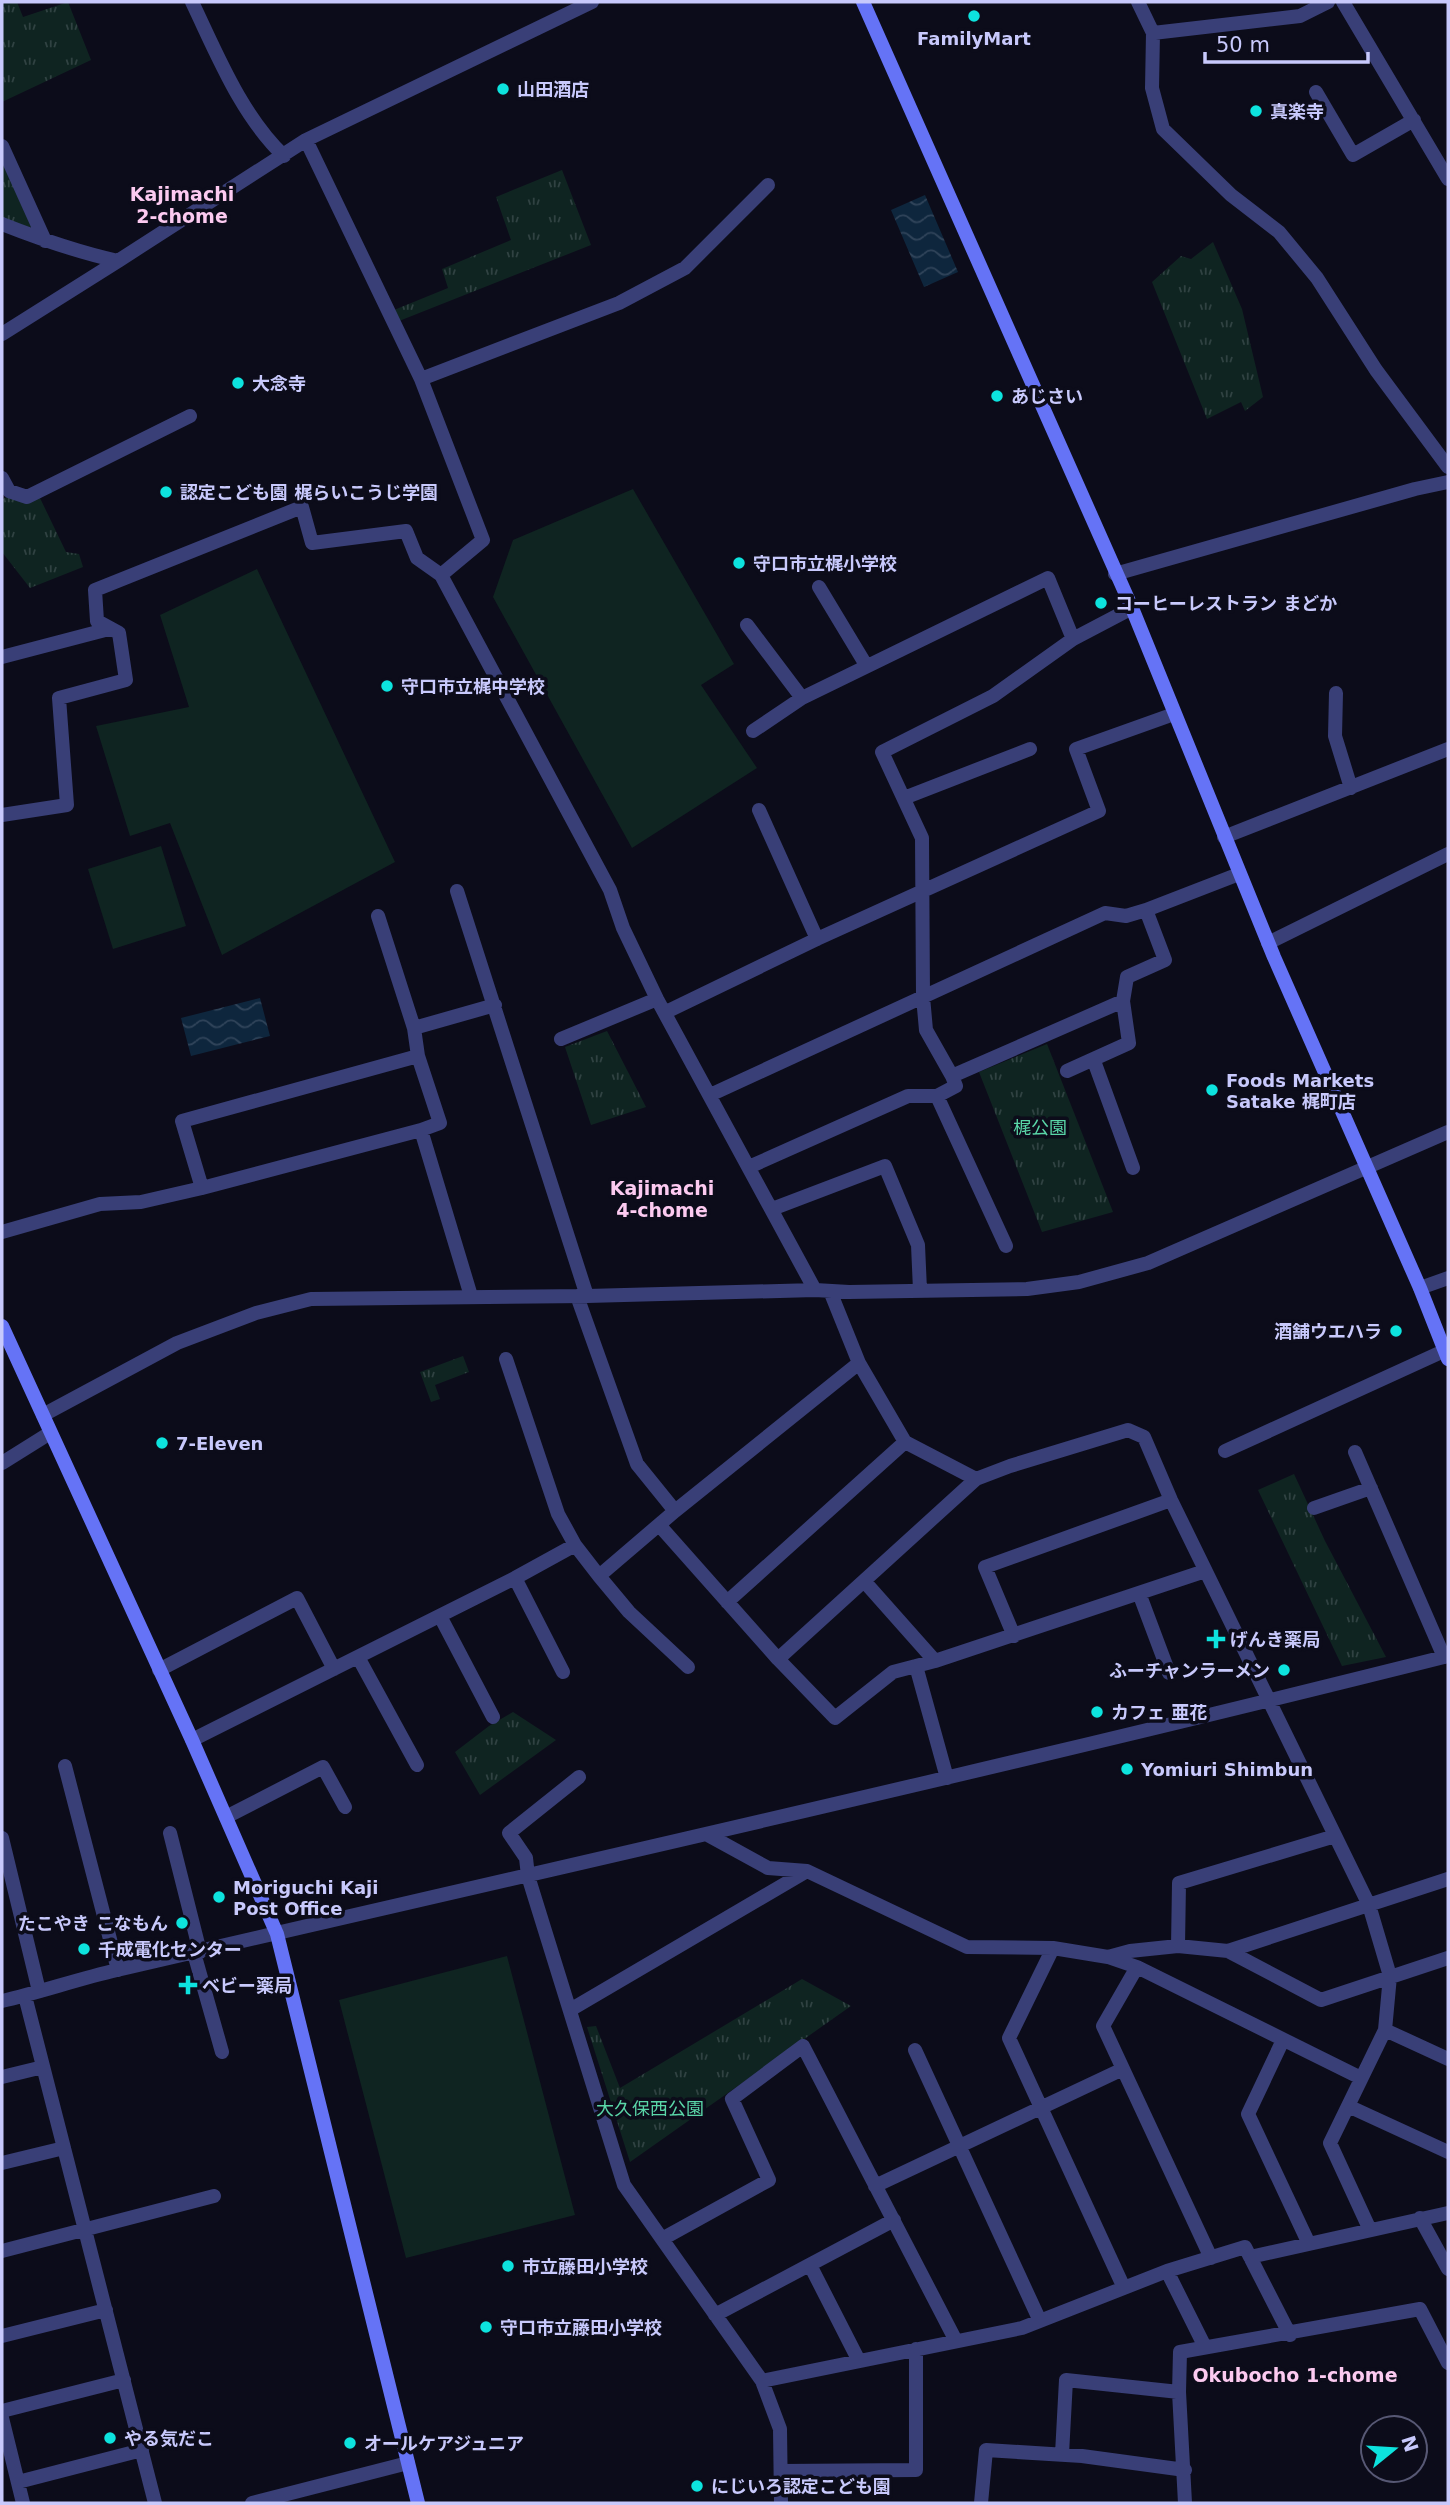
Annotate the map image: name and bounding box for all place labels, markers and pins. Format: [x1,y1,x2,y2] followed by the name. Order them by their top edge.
[966,8,982,24] marker: FamilyMart
[917,28,1031,49] place label: FamilyMart
[517,79,589,100] place label: 山田酒店
[495,81,511,97] marker: 山田酒店
[1270,101,1324,122] place label: 真楽寺
[1248,103,1264,119] marker: 真楽寺
[252,373,306,394] place label: 大念寺
[230,375,246,391] marker: 大念寺
[1011,386,1083,407] place label: あじさい
[989,388,1005,404] marker: あじさい
[180,482,438,503] place label: 認定こども園 梶らいこうじ学園
[158,484,174,500] marker: 認定こども園 梶らいこうじ学園
[753,553,897,574] place label: 守口市立梶小学校
[731,555,747,571] marker: 守口市立梶小学校
[1115,593,1337,614] place label: コーヒーレストラン まどか
[1093,595,1109,611] marker: コーヒーレストラン まどか
[401,676,545,697] place label: 守口市立梶中学校
[379,678,395,694] marker: 守口市立梶中学校
[1226,1070,1374,1112] place label: Foods Markets Satake 梶町店
[1204,1082,1220,1098] marker: Foods Markets Satake 梶町店
[1274,1321,1382,1342] place label: 酒舗ウエハラ
[1388,1323,1404,1339] marker: 酒舗ウエハラ
[176,1433,263,1454] place label: 7-Eleven
[154,1435,170,1451] marker: 7-Eleven
[1230,1629,1320,1650] place label: げんき薬局
[1208,1631,1224,1647] marker: げんき薬局
[1109,1660,1270,1681] place label: ふーチャンラーメン
[1276,1662,1292,1678] marker: ふーチャンラーメン
[1111,1702,1207,1723] place label: カフェ 亜花
[1089,1704,1105,1720] marker: カフェ 亜花
[1140,1759,1313,1780] place label: Yomiuri Shimbun
[1119,1761,1135,1777] marker: Yomiuri Shimbun
[233,1877,378,1919] place label: Moriguchi Kaji Post Office
[211,1889,227,1905] marker: Moriguchi Kaji Post Office
[18,1913,168,1934] place label: たこやき こなもん
[174,1915,190,1931] marker: たこやき こなもん
[98,1939,242,1960] place label: 千成電化センター
[76,1941,92,1957] marker: 千成電化センター
[202,1975,292,1996] place label: ベビー薬局
[180,1977,196,1993] marker: ベビー薬局
[522,2256,648,2277] place label: 市立藤田小学校
[500,2258,516,2274] marker: 市立藤田小学校
[500,2317,662,2338] place label: 守口市立藤田小学校
[478,2319,494,2335] marker: 守口市立藤田小学校
[124,2428,214,2449] place label: やる気だこ
[102,2430,118,2446] marker: やる気だこ
[364,2433,524,2454] place label: オールケアジュニア
[342,2435,358,2451] marker: オールケアジュニア
[711,2476,891,2497] place label: にじいろ認定こども園
[689,2478,705,2494] marker: にじいろ認定こども園

